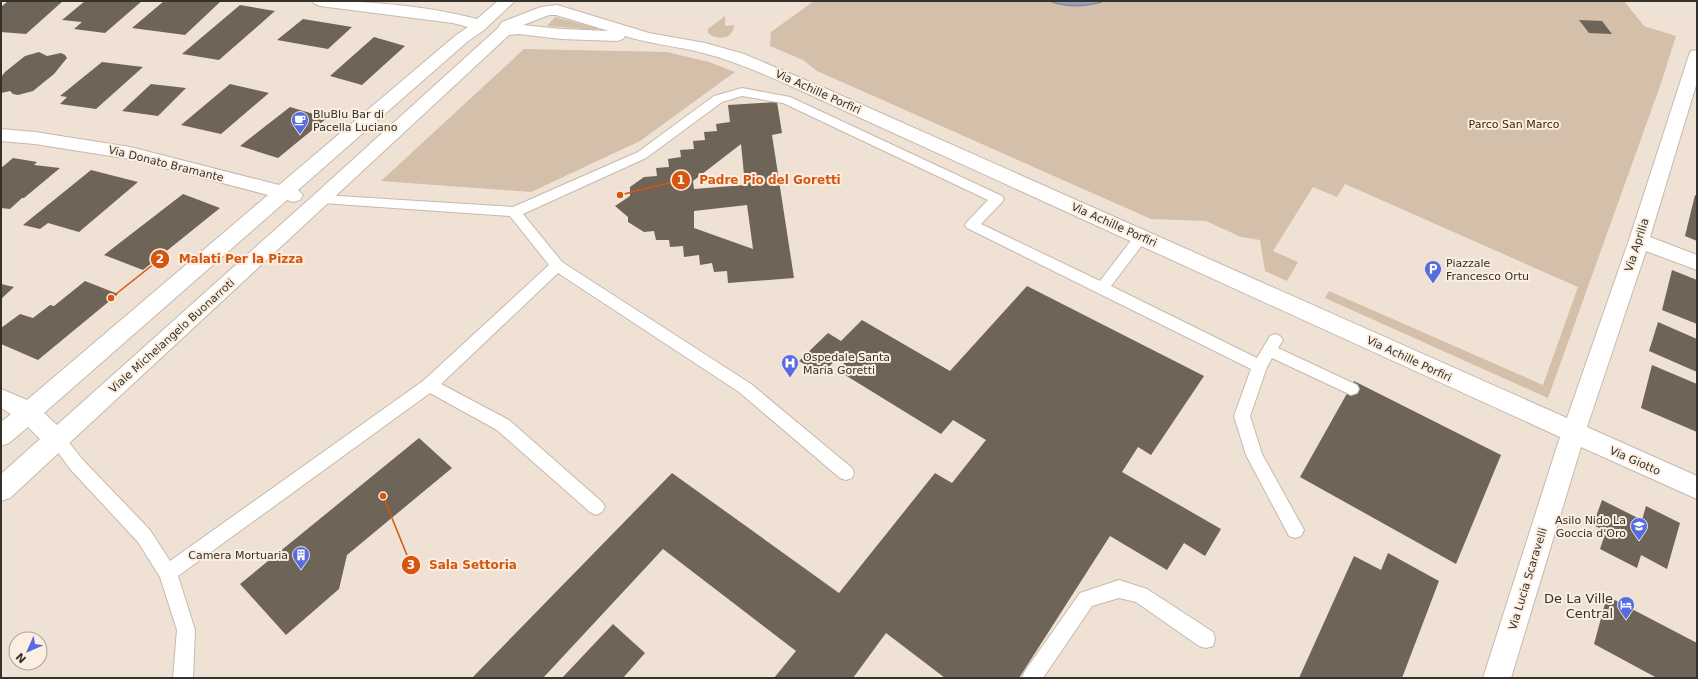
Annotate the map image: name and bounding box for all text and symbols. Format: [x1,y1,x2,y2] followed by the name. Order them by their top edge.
[773,67,863,117] street label: Via Achille Porfiri
[313,108,398,134] place label: BluBlu Bar di Pacella Luciano
[290,110,310,135] cafe icon: BluBlu Bar di Pacella Luciano
[1469,118,1560,131] park label: Parco San Marco
[107,143,225,185] street label: Via Donato Bramante
[671,168,849,192] callout: Padre Pio del Goretti
[677,173,685,187] text: 1
[699,173,841,187] text: Padre Pio del Goretti
[1069,200,1159,250] street label: Via Achille Porfiri
[1622,217,1652,273] street label: Via Aprilia
[150,247,311,271] callout: Malati Per la Pizza
[156,252,164,266] text: 2
[179,252,303,266] text: Malati Per la Pizza
[1446,257,1529,283] place label: Piazzale Francesco Ortu
[1423,259,1443,284] parking icon: Piazzale Francesco Ortu
[107,276,237,396] street label: Viale Michelangelo Buonarroti
[1364,334,1454,384] street label: Via Achille Porfiri
[803,351,890,377] place label: Ospedale Santa Maria Goretti
[780,353,800,378] hospital icon: Ospedale Santa Maria Goretti
[1608,444,1663,478] street label: Via Giotto
[1555,514,1626,540] place label: Asilo Nido La Goccia d'Oro
[1629,516,1649,541] school or university icon: Asilo Nido La Goccia d'Oro
[1506,526,1550,632] street label: Via Lucia Scaravelli
[291,545,311,570] building icon: Camera Mortuaria
[188,549,288,562] place label: Camera Mortuaria
[401,553,525,577] callout: Sala Settoria
[407,558,415,572] text: 3
[429,558,517,572] text: Sala Settoria
[1544,591,1613,621] place label: De La Ville Central
[1616,595,1636,620] hotel icon: De La Ville Central
[8,631,48,671] north arrow
[13,650,29,666] text: N

